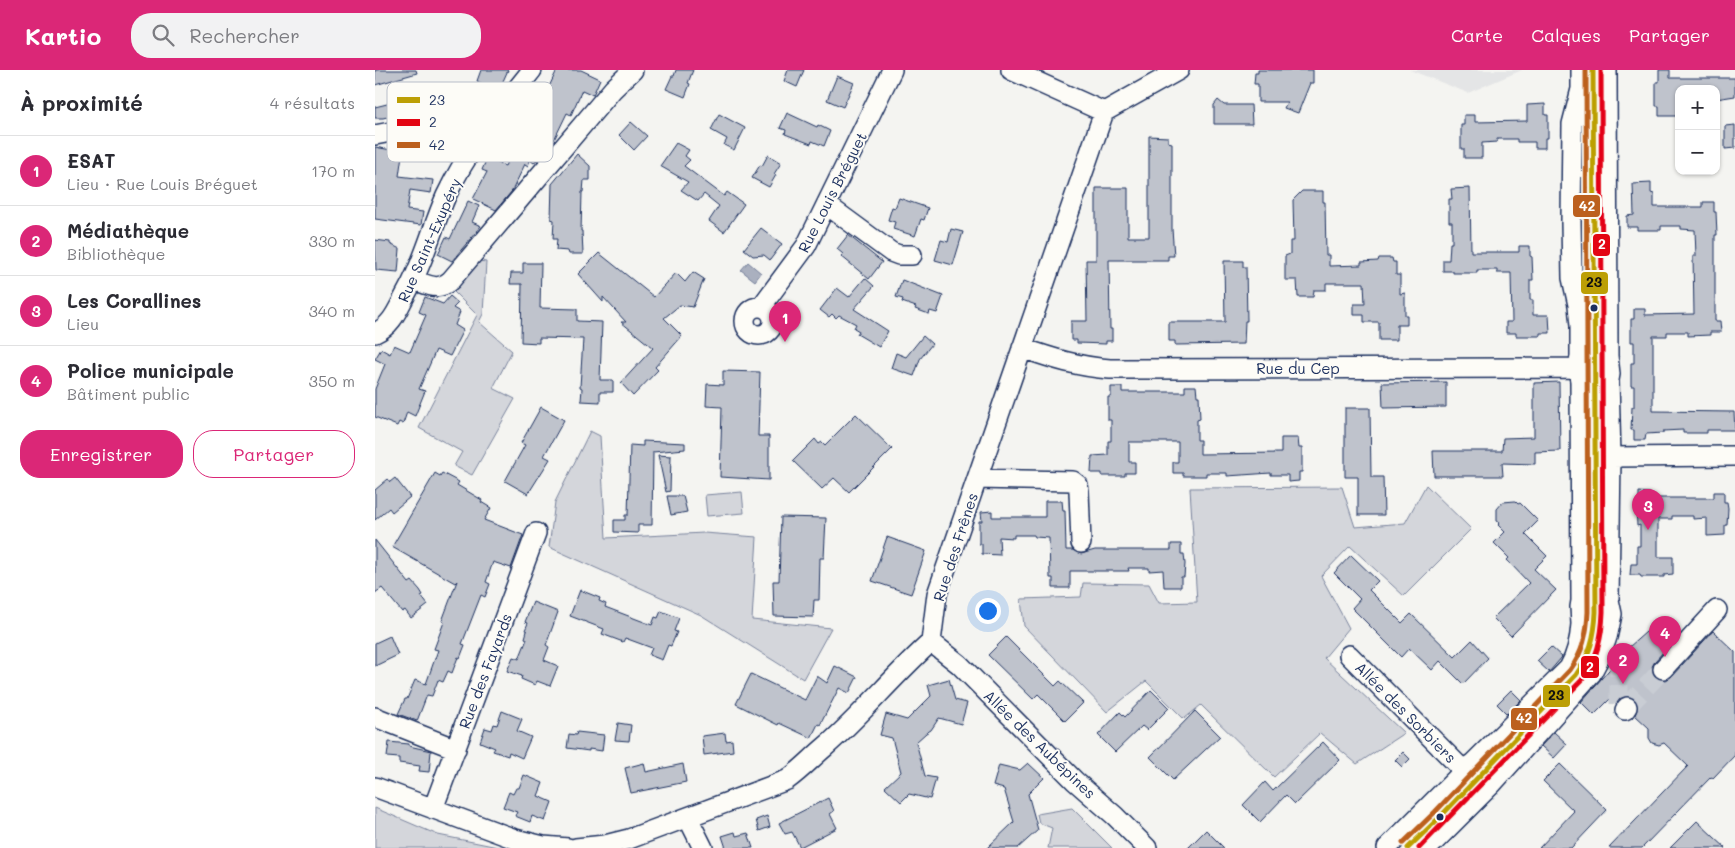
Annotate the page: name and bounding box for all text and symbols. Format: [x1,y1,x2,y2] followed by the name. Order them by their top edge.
[131,13,481,58] search box
[25,20,101,51] text: Kartio
[149,21,177,49] icon: search
[189,23,300,48] text: Rechercher
[1451,23,1503,47] text: Carte
[1531,23,1601,47] text: Calques
[1629,23,1710,47] text: Partager
[387,82,553,162] legend
[1675,85,1720,175] map controls
[1675,85,1720,130] button: +
[20,89,143,116] text: À proximité
[429,90,445,109] text: 23
[270,92,355,113] text: 4 résultats
[429,112,437,131] text: 2
[793,128,871,256] street label: Rue Louis Bréguet
[1675,130,1720,175] button: −
[429,135,445,154] text: 42
[67,148,116,173] text: ESAT
[32,160,40,181] text: 1
[311,160,355,181] text: 170 m
[67,173,258,194] text: Lieu · Rue Louis Bréguet
[393,175,465,305] street label: Rue Saint-Exupéry
[1572,194,1601,218] line badge: 42
[1579,196,1596,215] text: 42
[67,218,189,243] text: Médiathèque
[32,230,40,251] text: 2
[309,230,355,251] text: 330 m
[1592,233,1611,257] line badge: 2
[1598,234,1606,253] text: 2
[67,243,165,264] text: Bibliothèque
[1580,271,1609,295] line badge: 23
[1586,272,1602,291] text: 23
[67,288,201,313] text: Les Corallines
[31,300,41,321] text: 3
[308,300,355,321] text: 340 m
[769,301,801,342] pin: 1
[1589,303,1599,313] unlabelled marker
[67,313,99,334] text: Lieu
[67,358,234,383] text: Police municipale
[1256,358,1340,378] street label: Rue du Cep
[31,370,41,391] text: 4
[309,370,355,391] text: 350 m
[67,383,190,404] text: Bâtiment public
[20,430,183,478] button: Enregistrer
[193,430,355,478] button: Partager
[1632,489,1664,530] pin: 3
[928,490,982,604] street label: Rue des Frênes
[975,598,1001,624] your location
[454,610,516,732] street label: Rue des Fayards
[1649,616,1681,657] pin: 4
[1607,643,1639,684] pin: 2
[1580,655,1600,679] line badge: 2
[1351,657,1461,767] street label: Allée des Sorbiers
[1586,657,1594,676] text: 2
[1542,684,1571,708] line badge: 23
[980,685,1100,803] street label: Allée des Aubépines
[1548,685,1564,704] text: 23
[1510,707,1538,731] line badge: 42
[1516,708,1533,727] text: 42
[1435,812,1445,822] unlabelled marker

